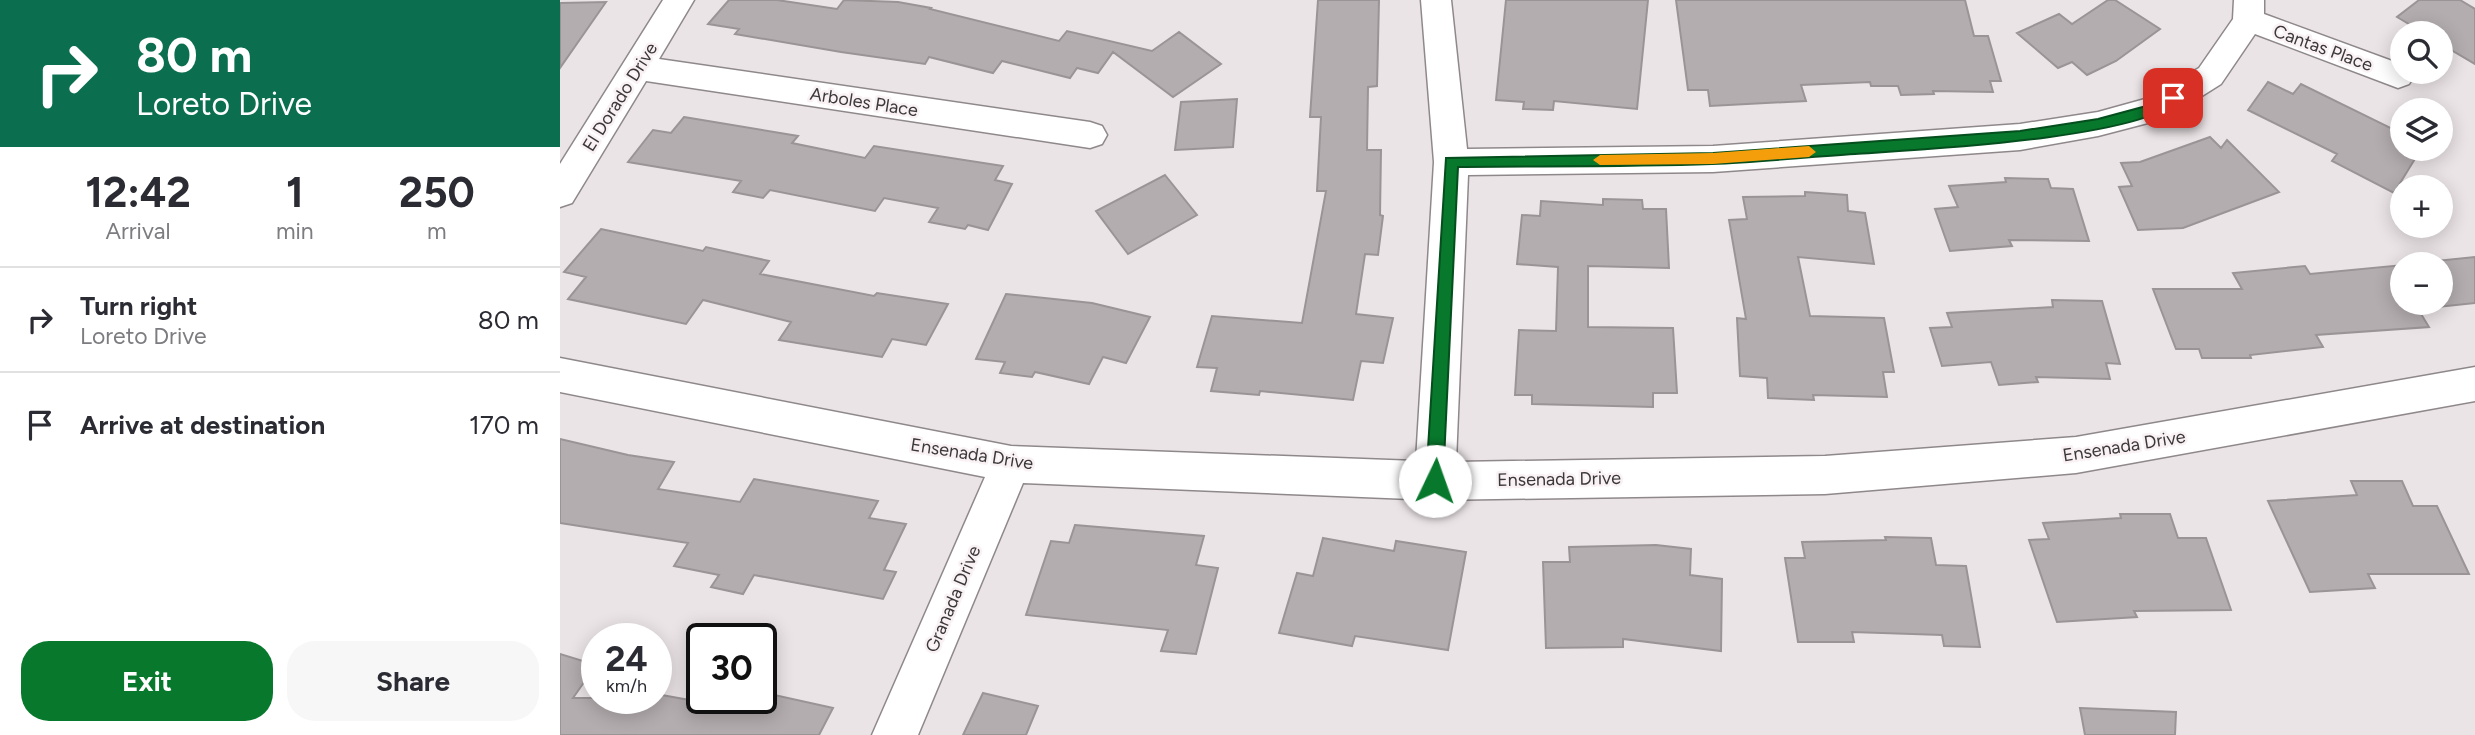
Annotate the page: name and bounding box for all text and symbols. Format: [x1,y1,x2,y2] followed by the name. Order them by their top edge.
[2270,20,2376,76] street label: Cantas Place
[2390,21,2453,315] map controls
[2390,21,2453,84] button: search
[136,25,252,84] text: 80 m
[21,28,112,119] icon: right
[578,38,662,156] street label: El Dorado Drive
[2143,68,2203,128] pin
[2154,79,2192,117] icon: arrive
[808,83,920,121] street label: Arboles Place
[136,85,312,123] text: Loreto Drive
[2390,98,2453,161] button: layers
[85,167,191,218] text: 12:42
[286,167,304,218] text: 1
[399,167,475,218] text: 250
[2390,175,2453,238] button: +
[106,217,170,245] text: Arrival
[276,217,314,245] text: min
[427,217,447,245] text: m
[2390,252,2453,315] button: −
[80,290,197,322] text: Turn right
[21,301,59,339] icon: right
[478,304,539,336] text: 80 m
[80,322,206,350] text: Loreto Drive
[21,406,59,444] icon: arrive
[80,409,325,441] text: Arrive at destination
[469,409,539,441] text: 170 m
[2061,425,2187,467] street label: Ensenada Drive
[909,433,1035,475] street label: Ensenada Drive
[1398,444,1472,518] position arrow
[1497,467,1621,491] street label: Ensenada Drive
[921,542,985,656] street label: Granada Drive
[686,623,777,714] speed limit sign: 30
[605,638,648,680] text: 24
[21,641,273,721] button: Exit
[287,641,539,721] button: Share
[606,675,647,697] text: km/h

